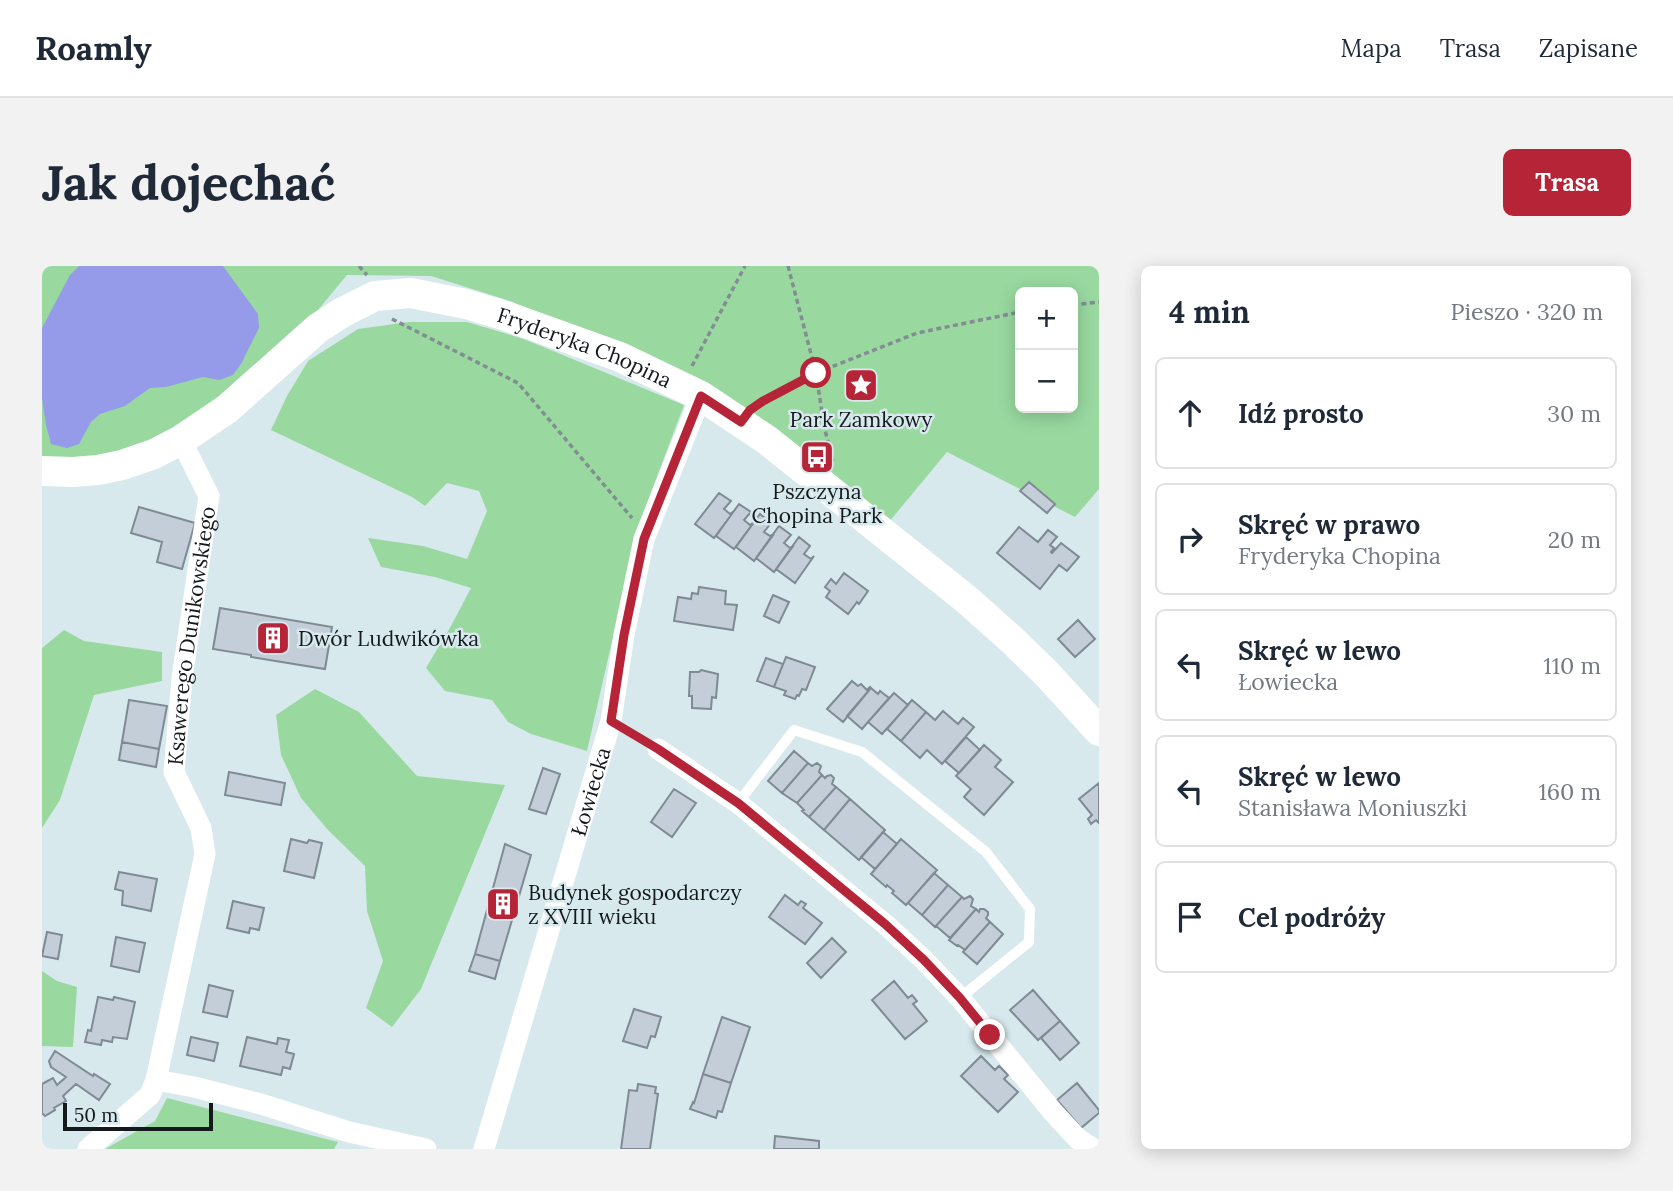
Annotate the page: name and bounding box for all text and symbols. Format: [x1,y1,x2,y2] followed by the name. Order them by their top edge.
[35,27,152,69] text: Roamly
[1341,33,1402,64] text: Mapa
[1440,33,1501,64] text: Trasa
[1539,33,1638,64] text: Zapisane
[1503,149,1631,216] button: Trasa
[42,151,335,213] text: Jak dojechać
[1015,287,1078,413] map controls
[1015,287,1078,350] button: +
[1169,293,1250,331] text: 4 min
[1451,297,1603,326] text: Pieszo · 320 m
[494,301,676,393] street label: Fryderyka Chopina
[1015,350,1078,413] button: −
[800,357,831,388] route start
[842,366,880,404] place icon: Park Zamkowy
[1171,394,1209,432] icon: ahead
[1238,397,1364,430] text: Idź prosto
[1547,399,1601,428] text: 30 m
[790,406,932,433] place label: Park Zamkowy
[798,438,836,476] bus stop icon: Pszczyna Chopina Park
[752,478,883,529] place label: Pszczyna Chopina Park
[161,504,221,767] street label: Ksawerego Dunikowskiego
[1238,508,1420,541] text: Skręć w prawo
[1171,520,1209,558] icon: right
[1548,525,1601,554] text: 20 m
[1238,541,1441,570] text: Fryderyka Chopina
[254,619,292,657] building icon: Dwór Ludwikówka
[298,625,479,652] place label: Dwór Ludwikówka
[1238,634,1401,667] text: Skręć w lewo
[1171,646,1209,684] icon: left
[1543,651,1601,680] text: 110 m
[1238,667,1338,696] text: Łowiecka
[564,744,616,839] street label: Łowiecka
[1238,760,1401,793] text: Skręć w lewo
[1171,772,1209,810] icon: left
[1538,777,1601,806] text: 160 m
[1238,793,1467,822] text: Stanisława Moniuszki
[528,879,741,930] place label: Budynek gospodarczy z XVIII wieku
[484,885,522,923] building icon: Budynek gospodarczy z XVIII wieku
[1171,898,1209,936] icon: arrive
[1238,901,1385,934] text: Cel podróży
[974,1019,1005,1050] route end
[63,1100,214,1132] scale bar
[74,1103,118,1127] text: 50 m

